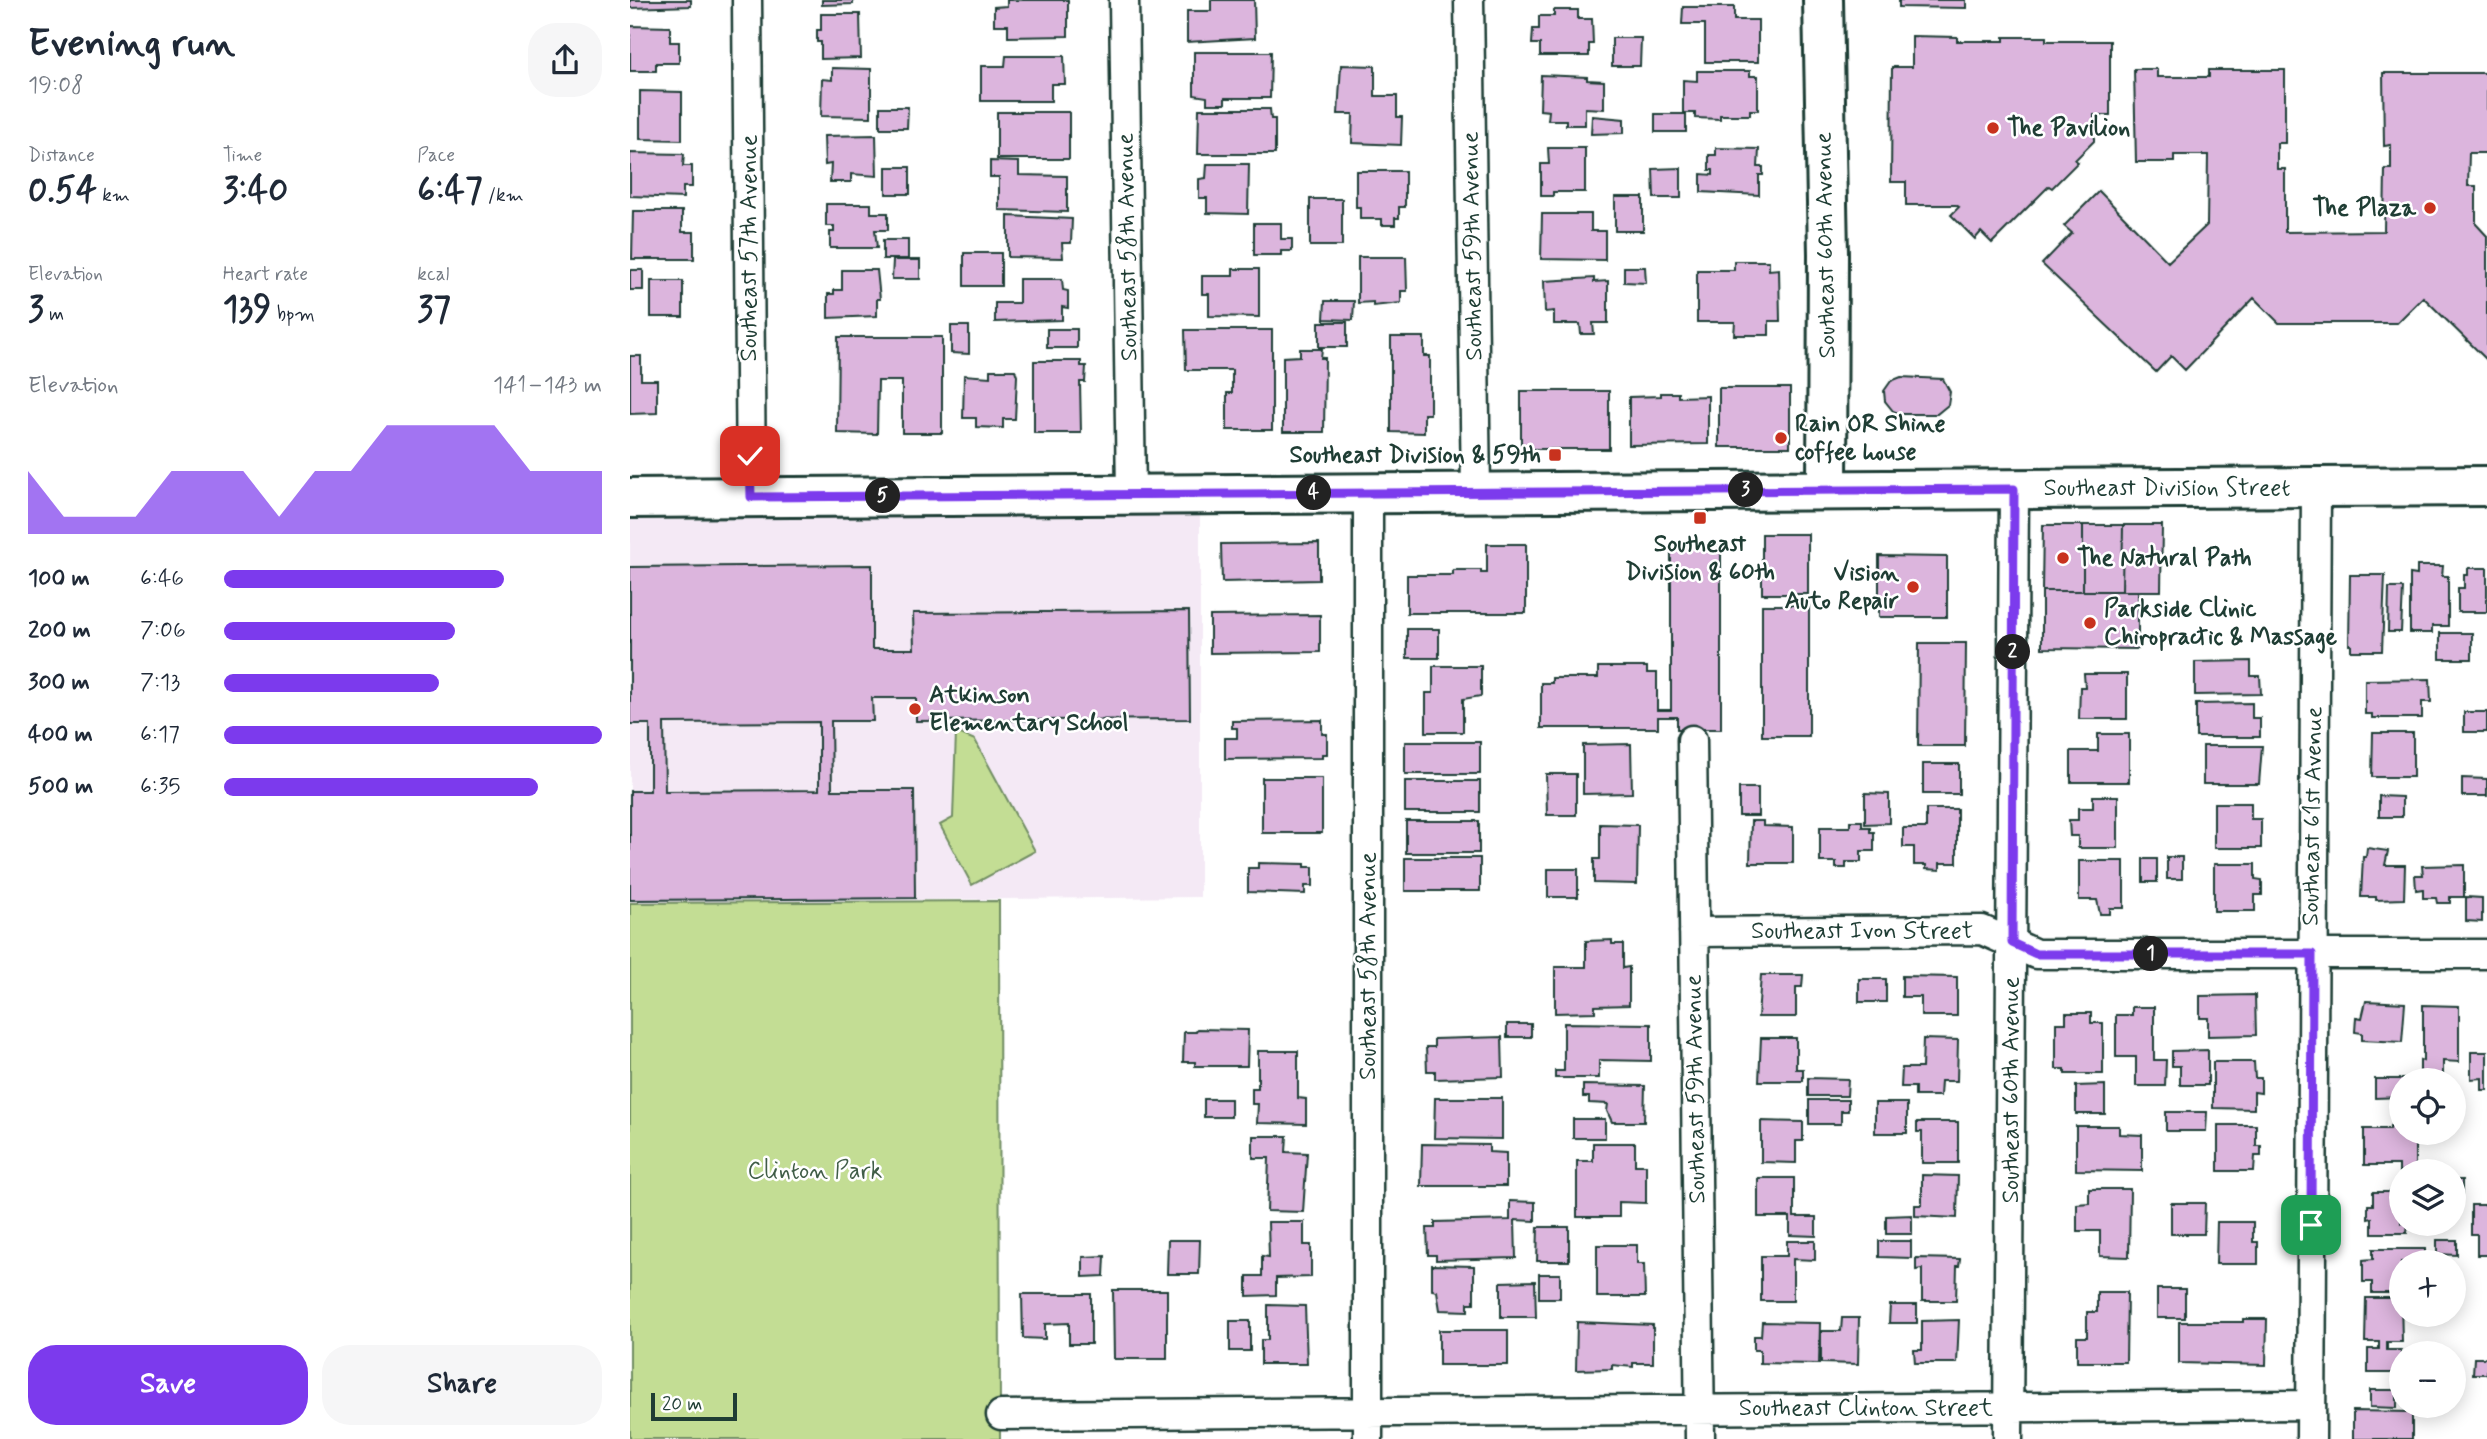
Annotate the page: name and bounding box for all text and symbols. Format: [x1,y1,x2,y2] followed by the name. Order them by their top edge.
[28,20,235,69] text: Evening run
[528,23,602,97] button: share
[28,71,84,101] text: 19:08
[2007,113,2130,144] place label: The Pavilion
[1985,120,2001,136] marker: The Pavilion
[1455,131,1490,361] street label: Southeast 59th Avenue
[1809,131,1843,359] street label: Southeast 60th Avenue
[1111,132,1145,361] street label: Southeast 58th Avenue
[734,134,765,362] street label: Southeast 57th Avenue
[28,143,95,168] text: Distance
[223,143,262,168] text: Time
[417,143,455,168] text: Pace
[28,168,97,214] text: 0.54
[223,168,288,214] text: 3:40
[417,168,483,214] text: 6:47
[97,183,130,208] text: km
[483,183,524,208] text: /km
[2312,193,2417,224] place label: The Plaza
[2422,200,2438,216] marker: The Plaza
[28,262,103,287] text: Elevation
[223,262,308,287] text: Heart rate
[417,262,449,287] text: kcal
[28,287,44,333] text: 3
[223,287,272,333] text: 139
[417,287,451,333] text: 37
[44,302,64,327] text: m
[272,302,315,327] text: bpm
[28,371,119,401] text: Elevation
[493,371,602,401] text: 141–143 m
[1795,409,1946,468] place label: Rain OR Shine coffee house
[720,426,780,486] pin
[1773,430,1789,446] marker: Rain OR Shine coffee house
[731,437,769,475] icon: check
[1290,440,1541,471] place label: Southeast Division & 59th
[1547,447,1563,463] marker: Southeast Division & 59th
[1728,472,1764,508] pin: 3
[2044,473,2290,504] street label: Southeast Division Street
[1296,476,1332,510] pin: 4
[1741,477,1750,502] text: 3
[866,478,900,514] pin: 5
[1308,480,1319,505] text: 4
[877,483,888,508] text: 5
[1692,510,1708,526] marker: Southeast Division & 60th
[1625,529,1775,588] place label: Southeast Division & 60th
[2077,543,2252,574] place label: The Natural Path
[2055,550,2071,566] marker: The Natural Path
[1785,558,1899,617] place label: Vision Auto Repair
[28,564,90,594] text: 100 m
[140,564,184,594] text: 6:46
[1905,579,1921,595] marker: Vision Auto Repair
[2104,594,2338,654] place label: Parkside Clinic Chiropractic & Massage
[2082,615,2098,631] marker: Parkside Clinic Chiropractic & Massage
[28,616,91,646] text: 200 m
[140,616,186,646] text: 7:06
[1996,634,2030,670] pin: 2
[2008,639,2017,664] text: 2
[28,668,90,698] text: 300 m
[140,668,180,698] text: 7:13
[929,680,1129,739] place label: Atkinson Elementary School
[907,701,923,717] marker: Atkinson Elementary School
[2296,706,2330,926] street label: Southeast 61st Avenue
[28,720,93,750] text: 400 m
[140,720,180,750] text: 6:17
[28,772,93,802] text: 500 m
[140,772,181,802] text: 6:35
[1353,852,1384,1080] street label: Southeast 58th Avenue
[1751,916,1973,947] street label: Southeast Ivon Street
[2134,936,2168,972] pin: 1
[2146,941,2155,966] text: 1
[1678,974,1713,1204] street label: Southeast 59th Avenue
[1996,976,2027,1203] street label: Southeast 60th Avenue
[2389,1068,2466,1418] map controls
[2389,1068,2466,1145] button: locate
[748,1156,883,1187] park label: Clinton Park
[2389,1159,2466,1236] button: layers
[2281,1195,2341,1255] pin
[2292,1206,2330,1244] icon: arrive
[2389,1250,2466,1327] button: +
[2389,1341,2466,1418] button: −
[28,1345,308,1425] button: Save
[322,1345,602,1425] button: Share
[651,1390,737,1422] scale bar
[662,1392,702,1417] text: 20 m
[1739,1393,1993,1424] street label: Southeast Clinton Street

